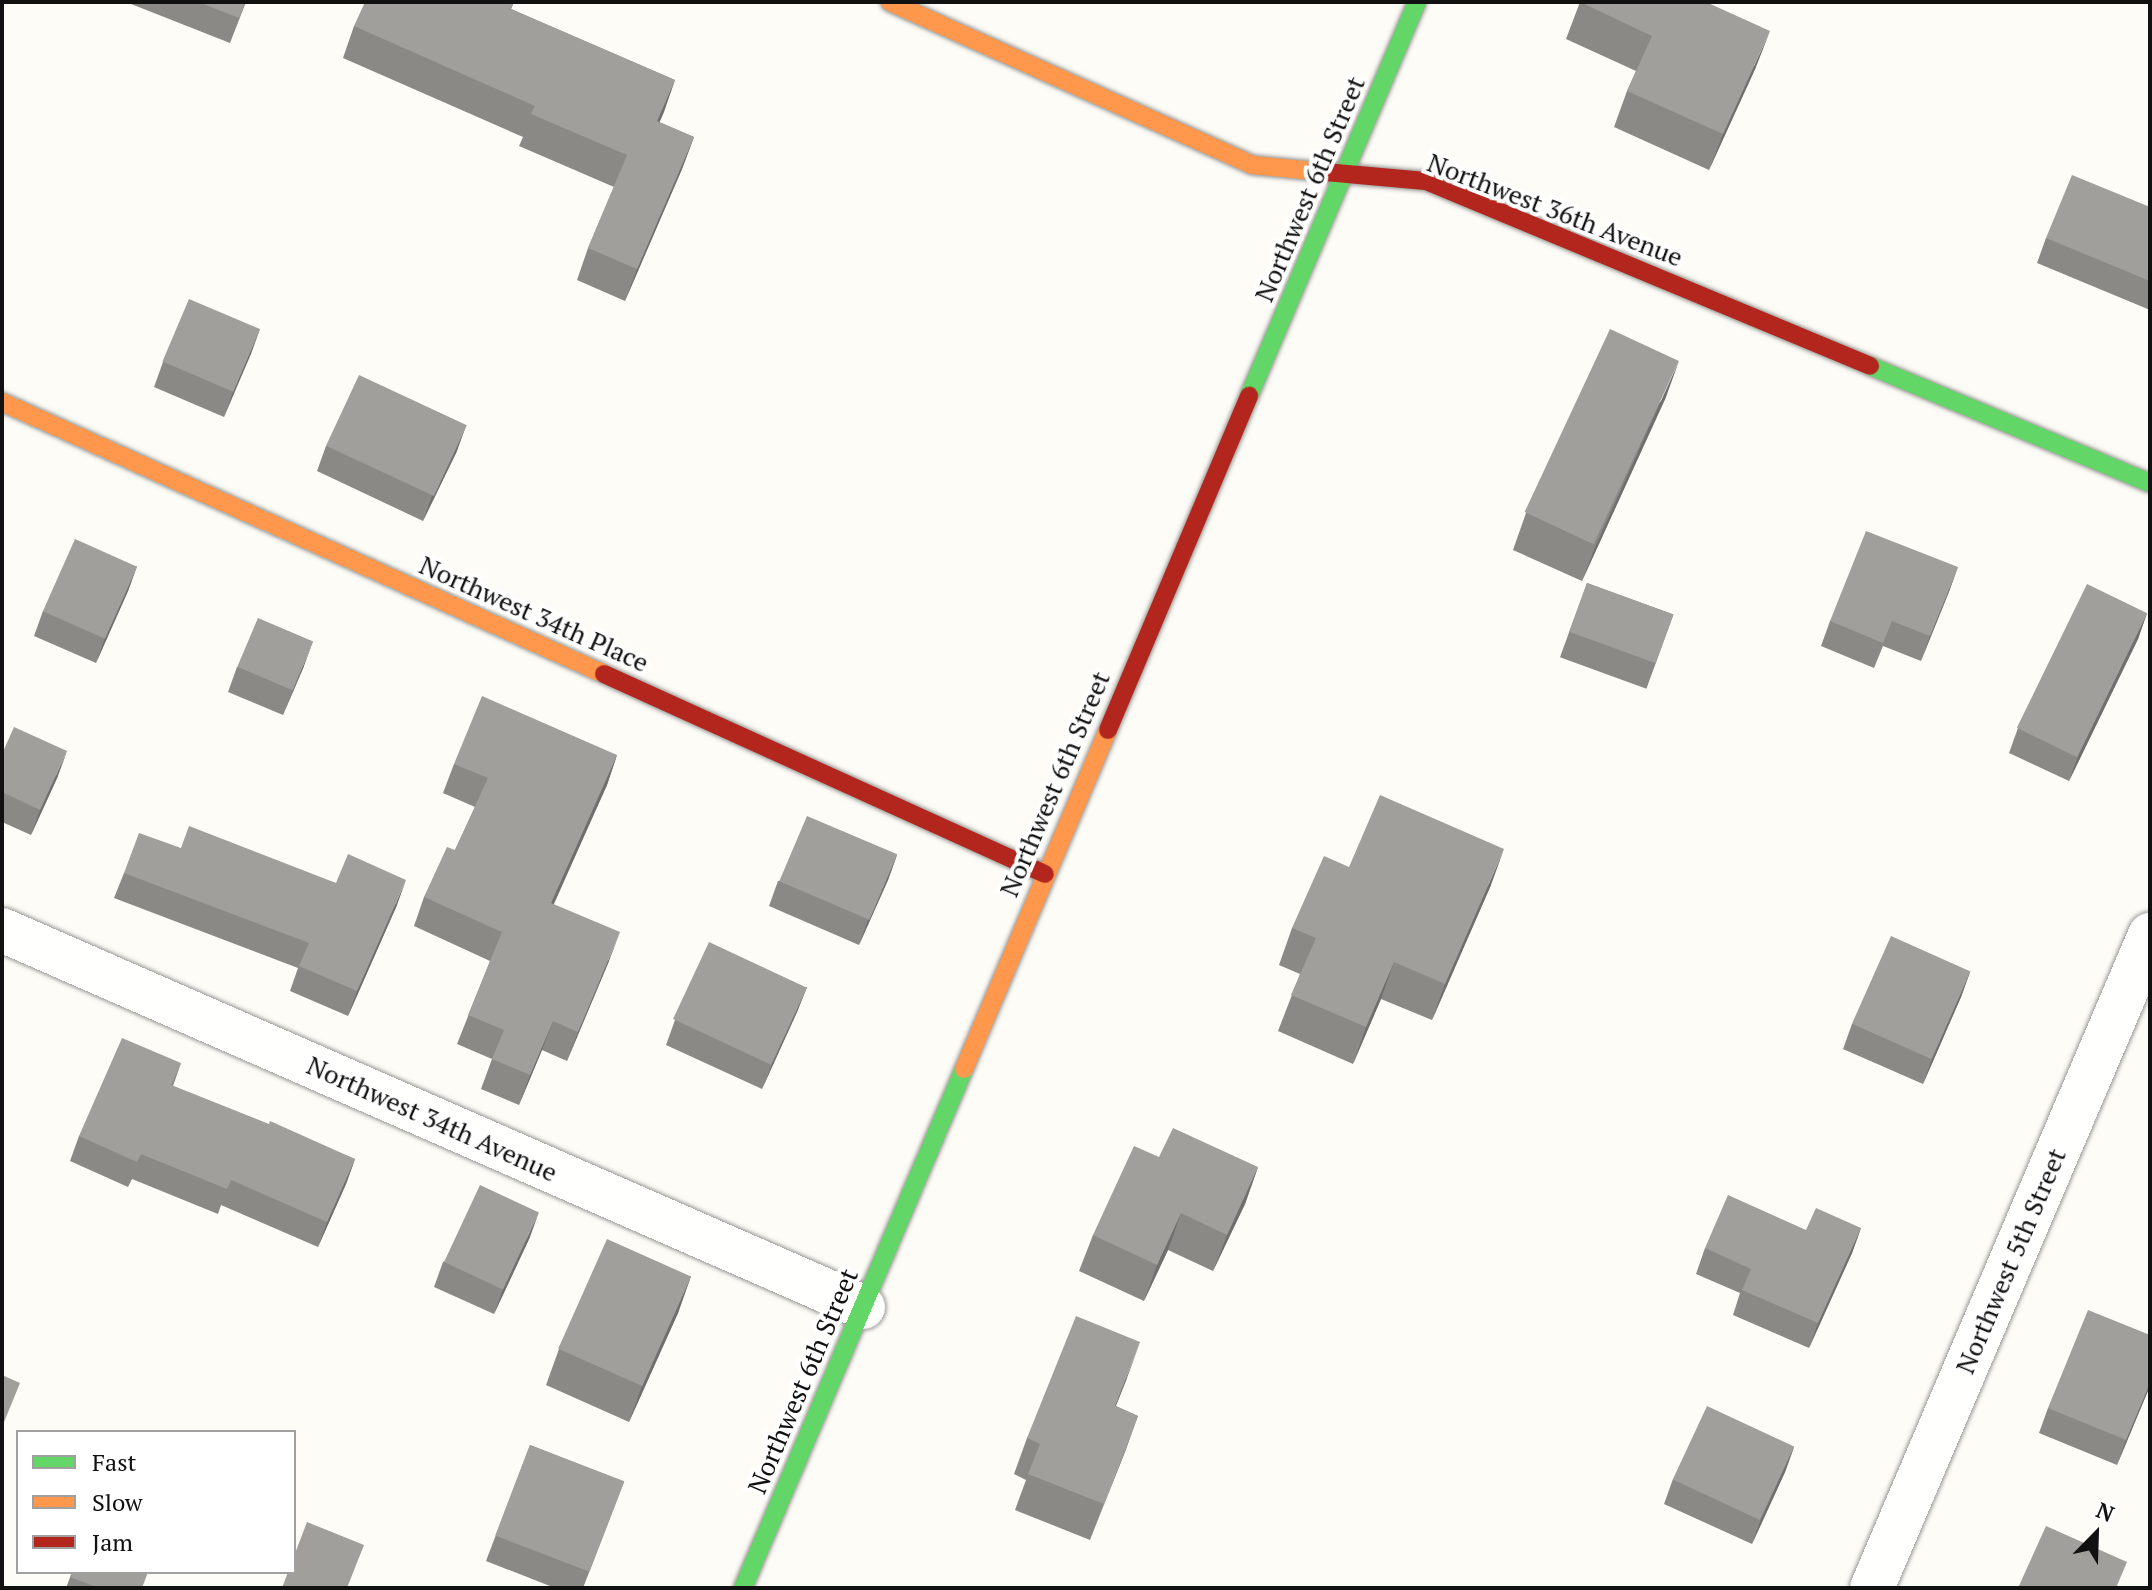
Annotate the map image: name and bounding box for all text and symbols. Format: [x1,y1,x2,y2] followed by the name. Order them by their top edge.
[1248,72,1372,306] street label: Northwest 6th Street
[1423,147,1687,273] street label: Northwest 36th Avenue
[415,549,653,679] street label: Northwest 34th Place
[993,667,1117,901] street label: Northwest 6th Street
[302,1050,562,1188] street label: Northwest 34th Avenue
[1949,1144,2073,1378] street label: Northwest 5th Street
[741,1264,865,1498] street label: Northwest 6th Street
[16,1430,296,1574] legend
[92,1446,136,1478] text: Fast
[92,1486,143,1518] text: Slow
[2056,1494,2136,1574] north arrow
[2092,1495,2119,1528] text: N
[92,1526,133,1558] text: Jam

